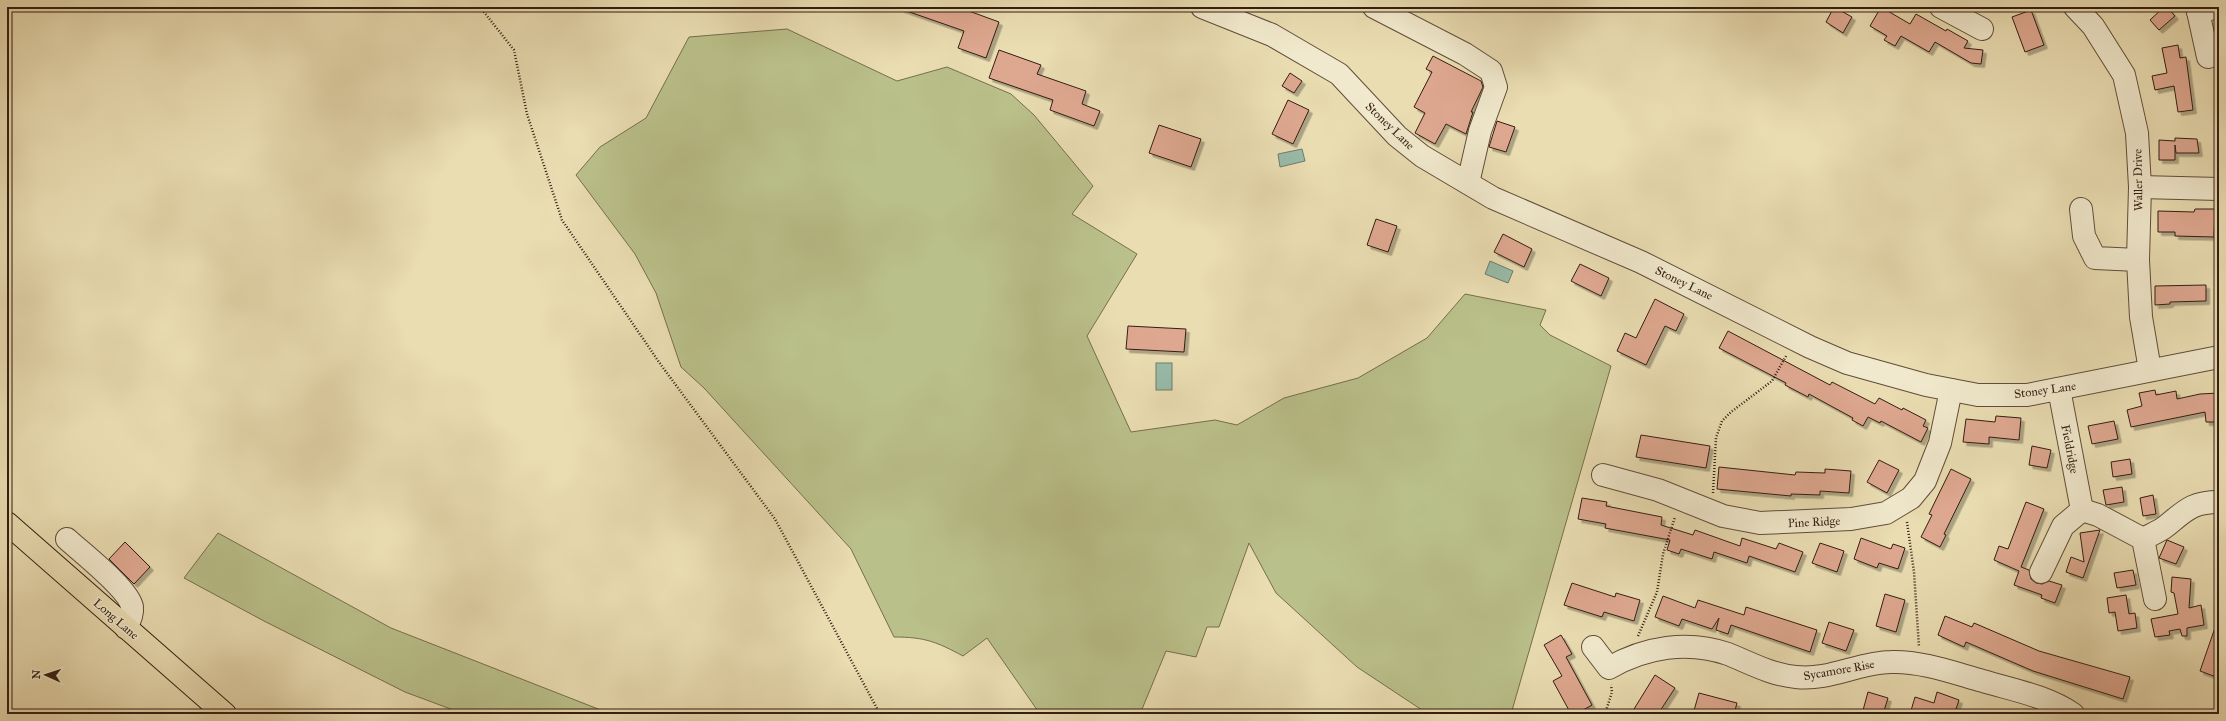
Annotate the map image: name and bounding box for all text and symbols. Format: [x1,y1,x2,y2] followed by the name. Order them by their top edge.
[1363,99,1417,153] street label: Stoney Lane
[2130,149,2146,211] street label: Waller Drive
[1653,263,1715,303] street label: Stoney Lane
[2013,379,2077,401] street label: Stoney Lane
[2057,423,2082,475] street label: Fieldridge
[1787,514,1841,531] street label: Pine Ridge
[90,596,141,643] street label: Long Lane
[26,655,66,695] north arrow
[1802,657,1876,683] street label: Sycamore Rise
[30,669,43,680] text: N

